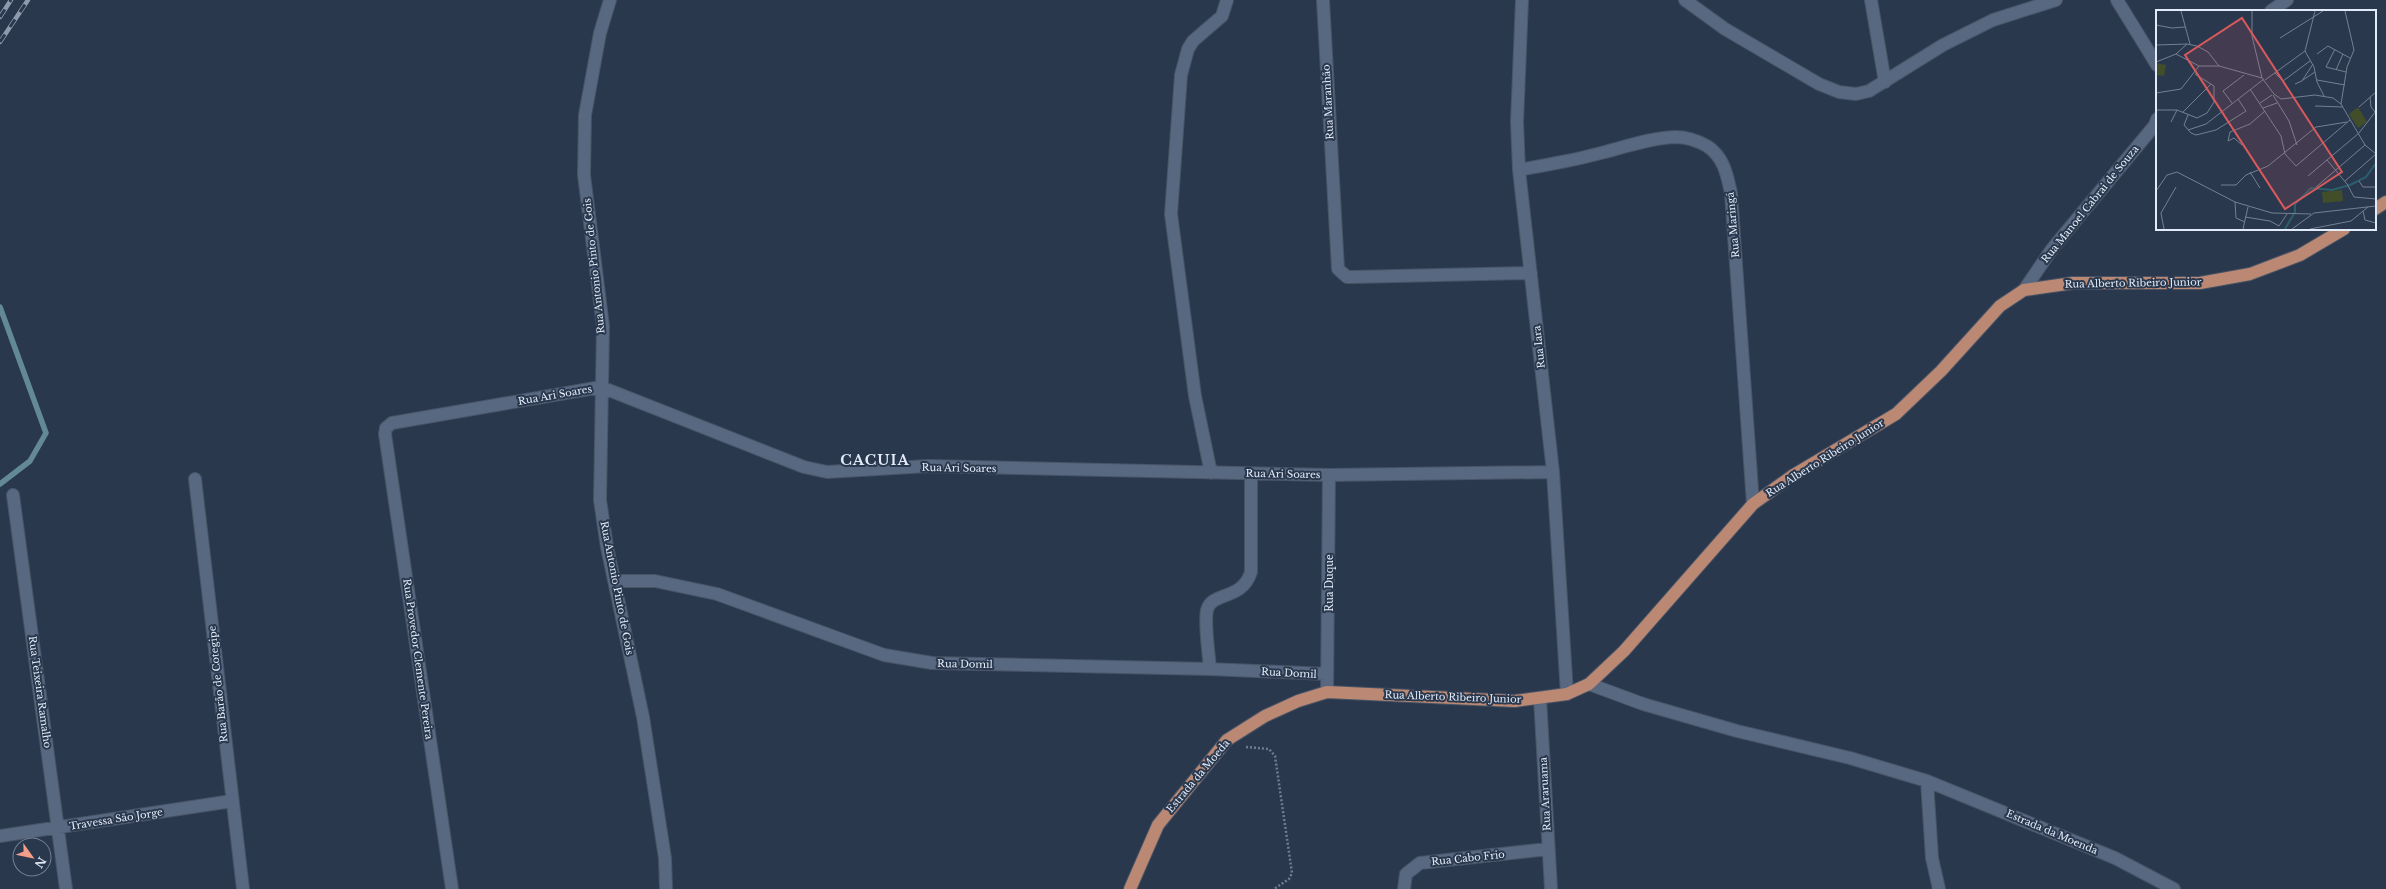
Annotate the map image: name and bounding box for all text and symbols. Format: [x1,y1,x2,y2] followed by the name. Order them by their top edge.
[2156,10,2376,230] inset map
[1320,64,1336,140] street label: Rua Maranhão
[2039,142,2142,265] street label: Rua Manoel Cabrai de Souza
[1724,191,1742,258] street label: Rua Maringá
[580,197,608,334] street label: Rua Antonio Pinto de Gois
[2065,275,2202,291] street label: Rua Alberto Ribeiro Junior
[1530,325,1548,369] street label: Rua Iara
[517,382,593,408] street label: Rua Ari Soares
[1764,416,1887,500] street label: Rua Alberto Ribeiro Junior
[840,451,910,469] district label: CACUIA
[922,461,997,475] street label: Rua Ari Soares
[1246,467,1321,481] street label: Rua Ari Soares
[598,520,636,656] street label: Rua Antonio Pinto de Gois
[1323,554,1336,612] street label: Rua Duque
[400,578,436,741] street label: Rua Provedor Clemente Pereira
[205,625,231,743] street label: Rua Barão de Cotegipe
[26,635,54,749] street label: Rua Teixeira Ramalho
[937,657,993,671] street label: Rua Domil
[1261,665,1317,681] street label: Rua Domil
[1384,688,1522,706] street label: Rua Alberto Ribeiro Junior
[1164,737,1233,815] street label: Estrada da Moeda
[1537,756,1553,831] street label: Rua Araruama
[68,805,164,833] street label: Travessa São Jorge
[2004,807,2100,857] street label: Estrada da Moenda
[12,837,52,877] north arrow
[1431,848,1506,868] street label: Rua Cabo Frio
[31,854,49,871] text: N

